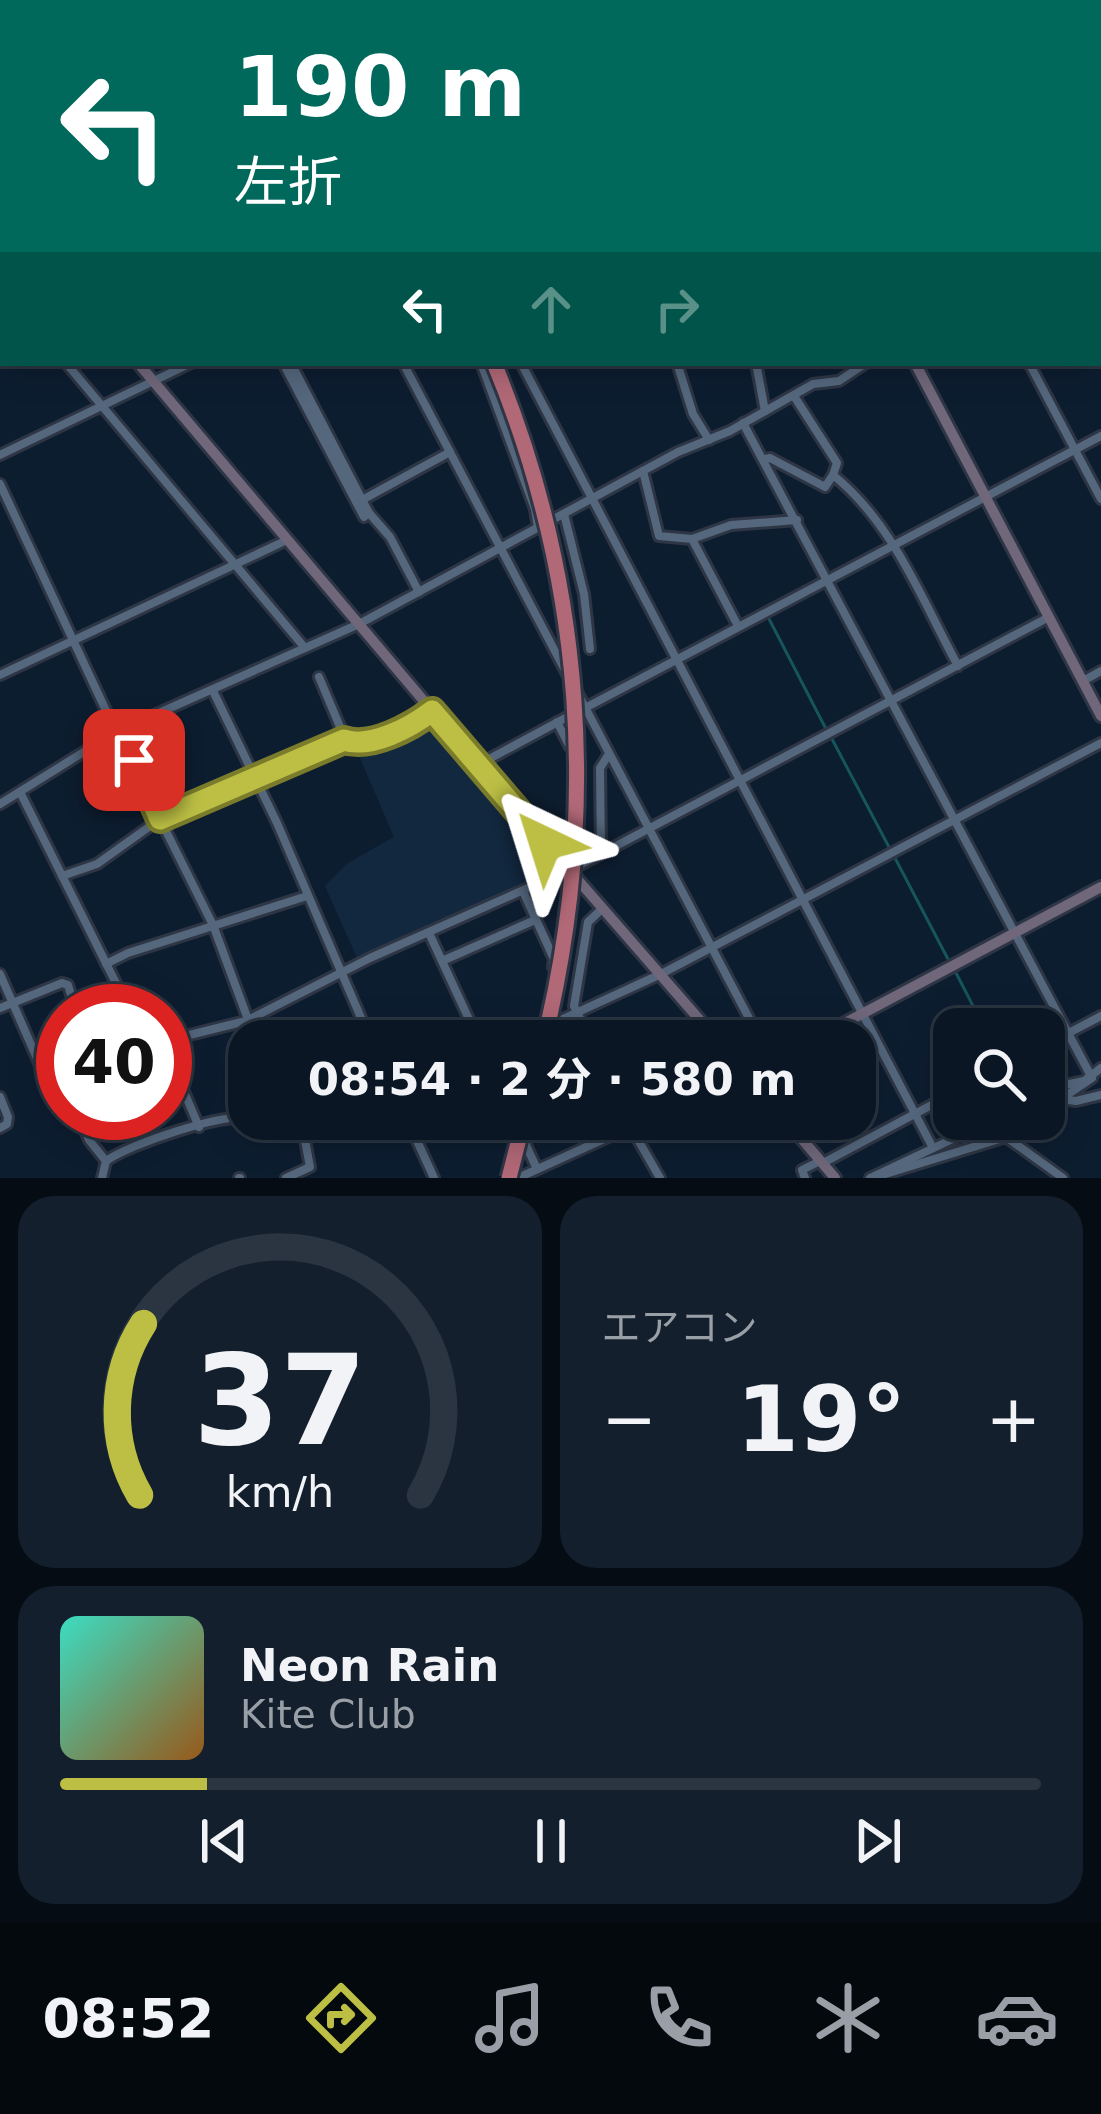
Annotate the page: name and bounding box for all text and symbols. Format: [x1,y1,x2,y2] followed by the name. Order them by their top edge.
[234,38,526,136] text: 190 m
[36,48,192,204] icon: left
[234,151,342,214] text: 左折
[392,276,458,342] icon: left
[518,276,584,342] icon: ahead
[644,276,710,342] icon: right
[83,709,185,811] pin
[101,727,167,793] icon: arrive
[482,780,608,906] position arrow
[36,984,192,1140] speed limit sign: 40
[933,1008,1065,1140] map controls
[933,1008,1065,1140] button: search
[308,1053,796,1106] text: 08:54 · 2 分 · 580 m
[602,1305,758,1350] text: エアコン
[193,1328,367,1473] text: 37
[736,1367,906,1472] text: 19°
[602,1381,657,1458] text: −
[986,1381,1041,1458] text: +
[226,1467,334,1517] text: km/h
[240,1639,499,1692] text: Neon Rain
[240,1692,416,1737] text: Kite Club
[191,1808,257,1874] icon: previous
[518,1808,584,1874] icon: pause
[845,1808,911,1874] icon: next
[299,1976,383,2060] icon: directions
[468,1976,552,2060] icon: music
[637,1976,721,2060] icon: phone
[806,1976,890,2060] icon: climate
[975,1976,1059,2060] icon: car
[42,1987,214,2050] text: 08:52

